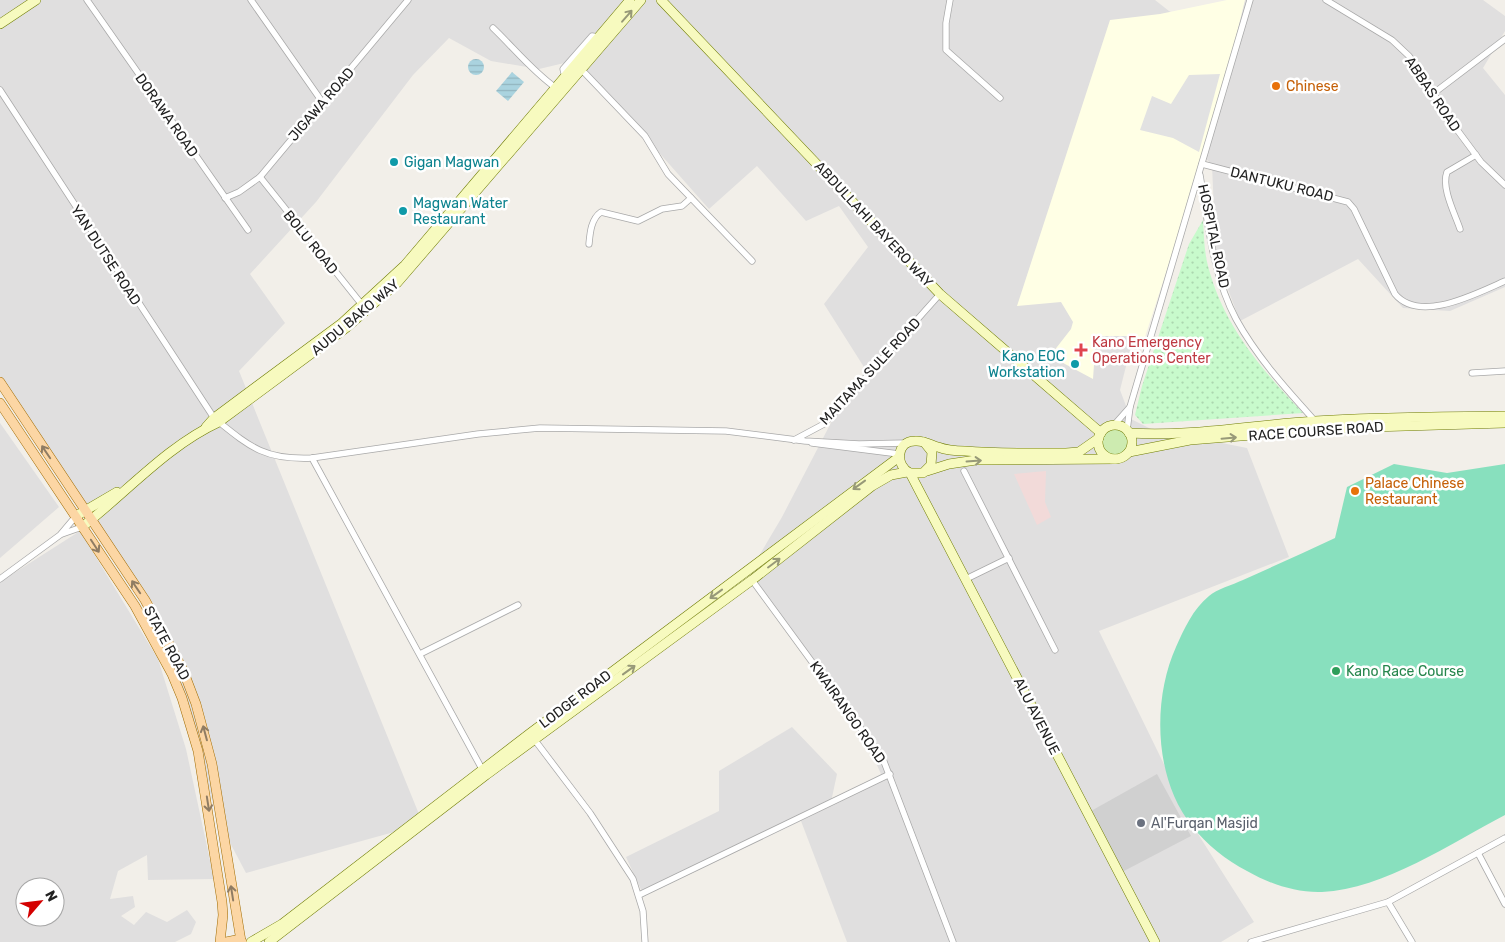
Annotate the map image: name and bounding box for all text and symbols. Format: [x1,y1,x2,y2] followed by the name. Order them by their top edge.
[622,10,633,23] one-way arrow
[1401,54,1464,135] street label: ABBAS ROAD
[285,64,358,145] street label: JIGAWA ROAD
[132,70,202,160] street label: DORAWA ROAD
[1286,78,1339,95] place label: Chinese
[1270,80,1282,92] marker: Chinese
[404,154,499,171] place label: Gigan Magwan
[388,156,400,168] marker: Gigan Magwan
[811,158,936,291] street label: ABDULLAHI BAYERO WAY
[1229,163,1335,206] street label: DANTUKU ROAD
[1194,183,1233,290] street label: HOSPITAL ROAD
[413,195,509,228] place label: Magwan Water Restaurant
[67,202,144,309] street label: YAN DUTSE ROAD
[397,205,409,217] marker: Magwan Water Restaurant
[280,207,342,278] street label: BOLU ROAD
[308,276,403,359] street label: AUDU BAKO WAY
[816,314,924,428] street label: MAITAMA SULE ROAD
[1092,334,1211,367] place label: Kano Emergency Operations Center
[1074,343,1088,357] marker: Kano Emergency Operations Center
[988,348,1065,381] place label: Kano EOC Workstation
[1069,358,1081,370] marker: Kano EOC Workstation
[1248,418,1384,445] street label: RACE COURSE ROAD
[1220,433,1236,442] one-way arrow
[41,445,51,459] one-way arrow
[966,456,982,465] one-way arrow
[1365,475,1464,508] place label: Palace Chinese Restaurant
[852,480,866,490] one-way arrow
[1349,485,1361,497] marker: Palace Chinese Restaurant
[90,538,100,552] one-way arrow
[767,558,781,568] one-way arrow
[131,580,141,594] one-way arrow
[710,589,723,600] one-way arrow
[140,603,193,683] street label: STATE ROAD
[806,658,889,767] street label: KWAIRANGO ROAD
[1346,663,1464,680] place label: Kano Race Course
[622,665,636,675] one-way arrow
[1330,665,1342,677] marker: Kano Race Course
[536,667,615,732] street label: LODGE ROAD
[1010,675,1063,758] street label: ALU AVENUE
[200,726,209,742] one-way arrow
[203,795,213,811] one-way arrow
[1151,815,1258,832] place label: Al'Furqan Masjid
[1135,817,1147,829] marker: Al'Furqan Masjid
[15,877,65,927] north arrow
[227,886,237,902] one-way arrow
[41,888,61,905] text: N

